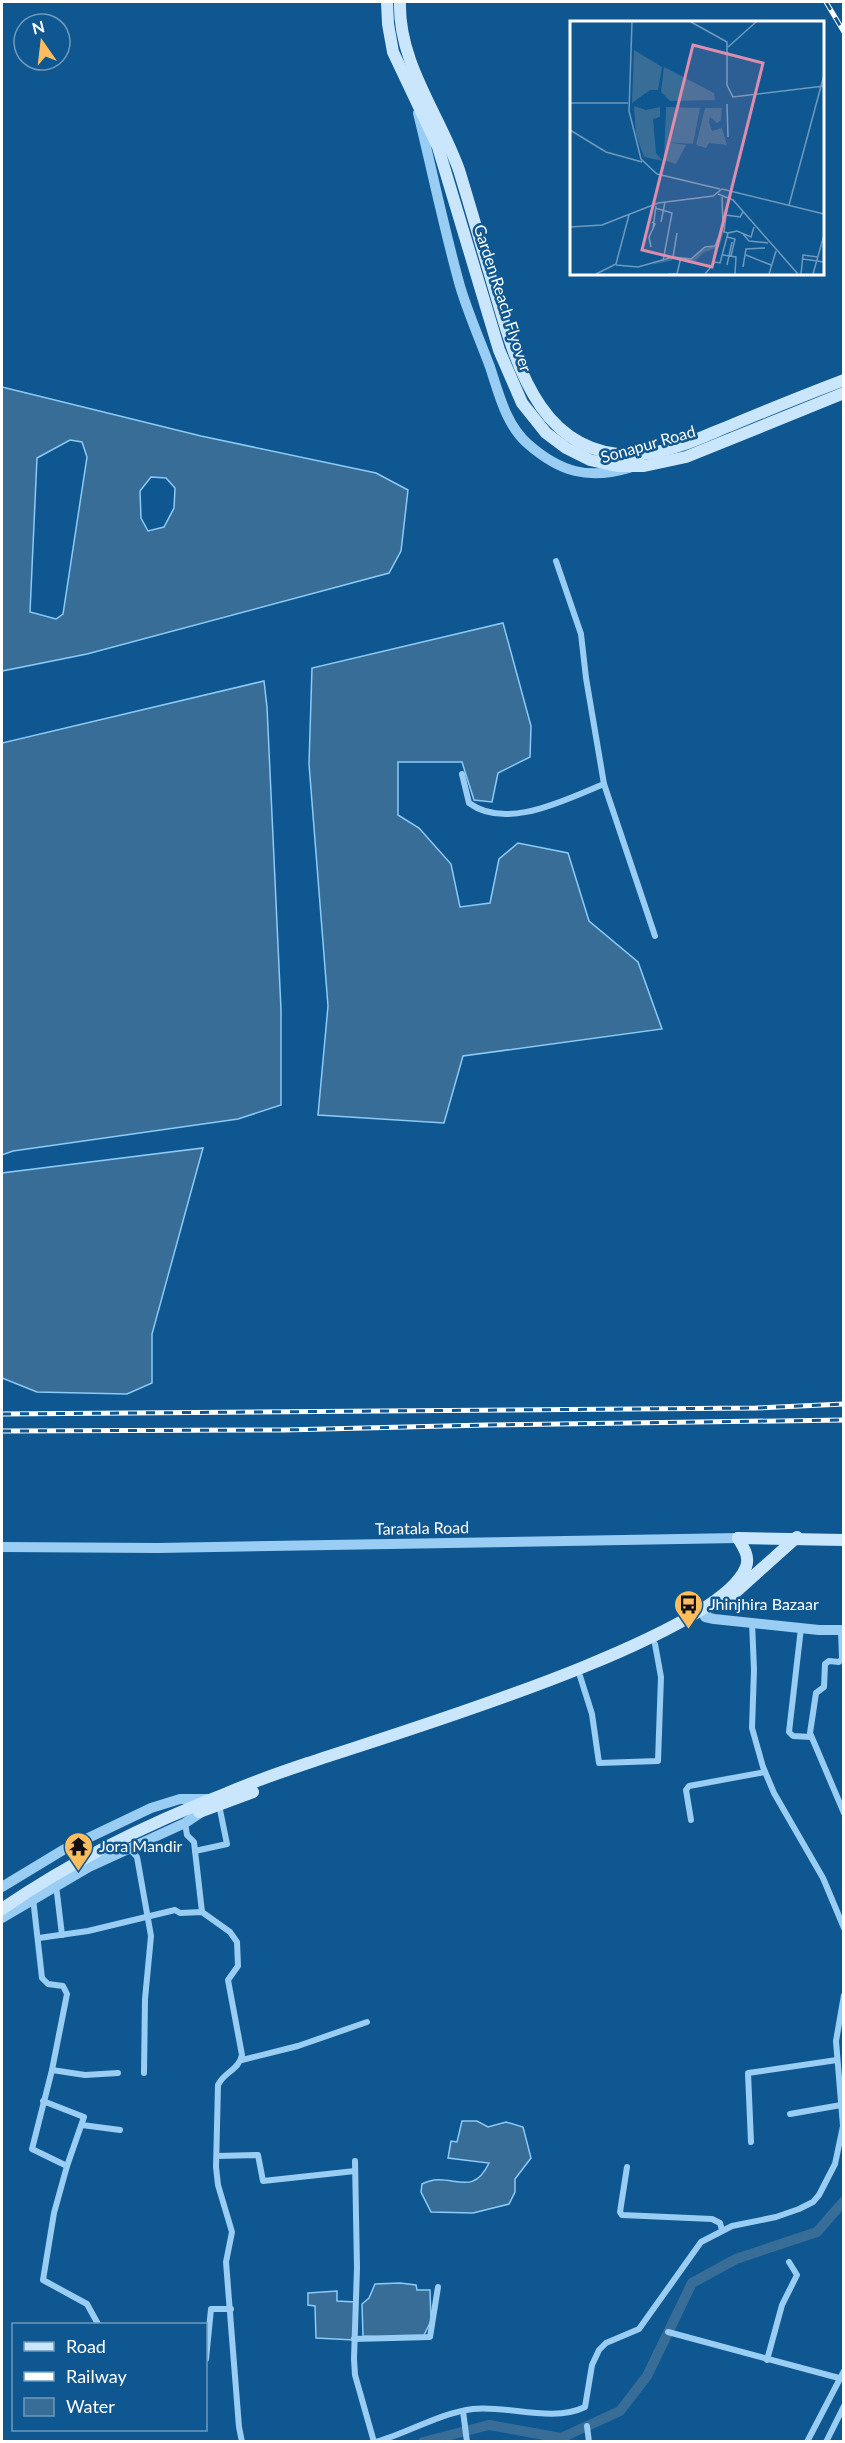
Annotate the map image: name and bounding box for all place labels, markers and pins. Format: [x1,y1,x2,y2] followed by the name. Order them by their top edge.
[672,1588,704,1630] bus stop icon: Jhinjhira Bazaar
[709,1594,819,1613] place label: Jhinjhira Bazaar
[62,1830,94,1872] temple icon: Jora Mandir
[99,1836,183,1855] place label: Jora Mandir

